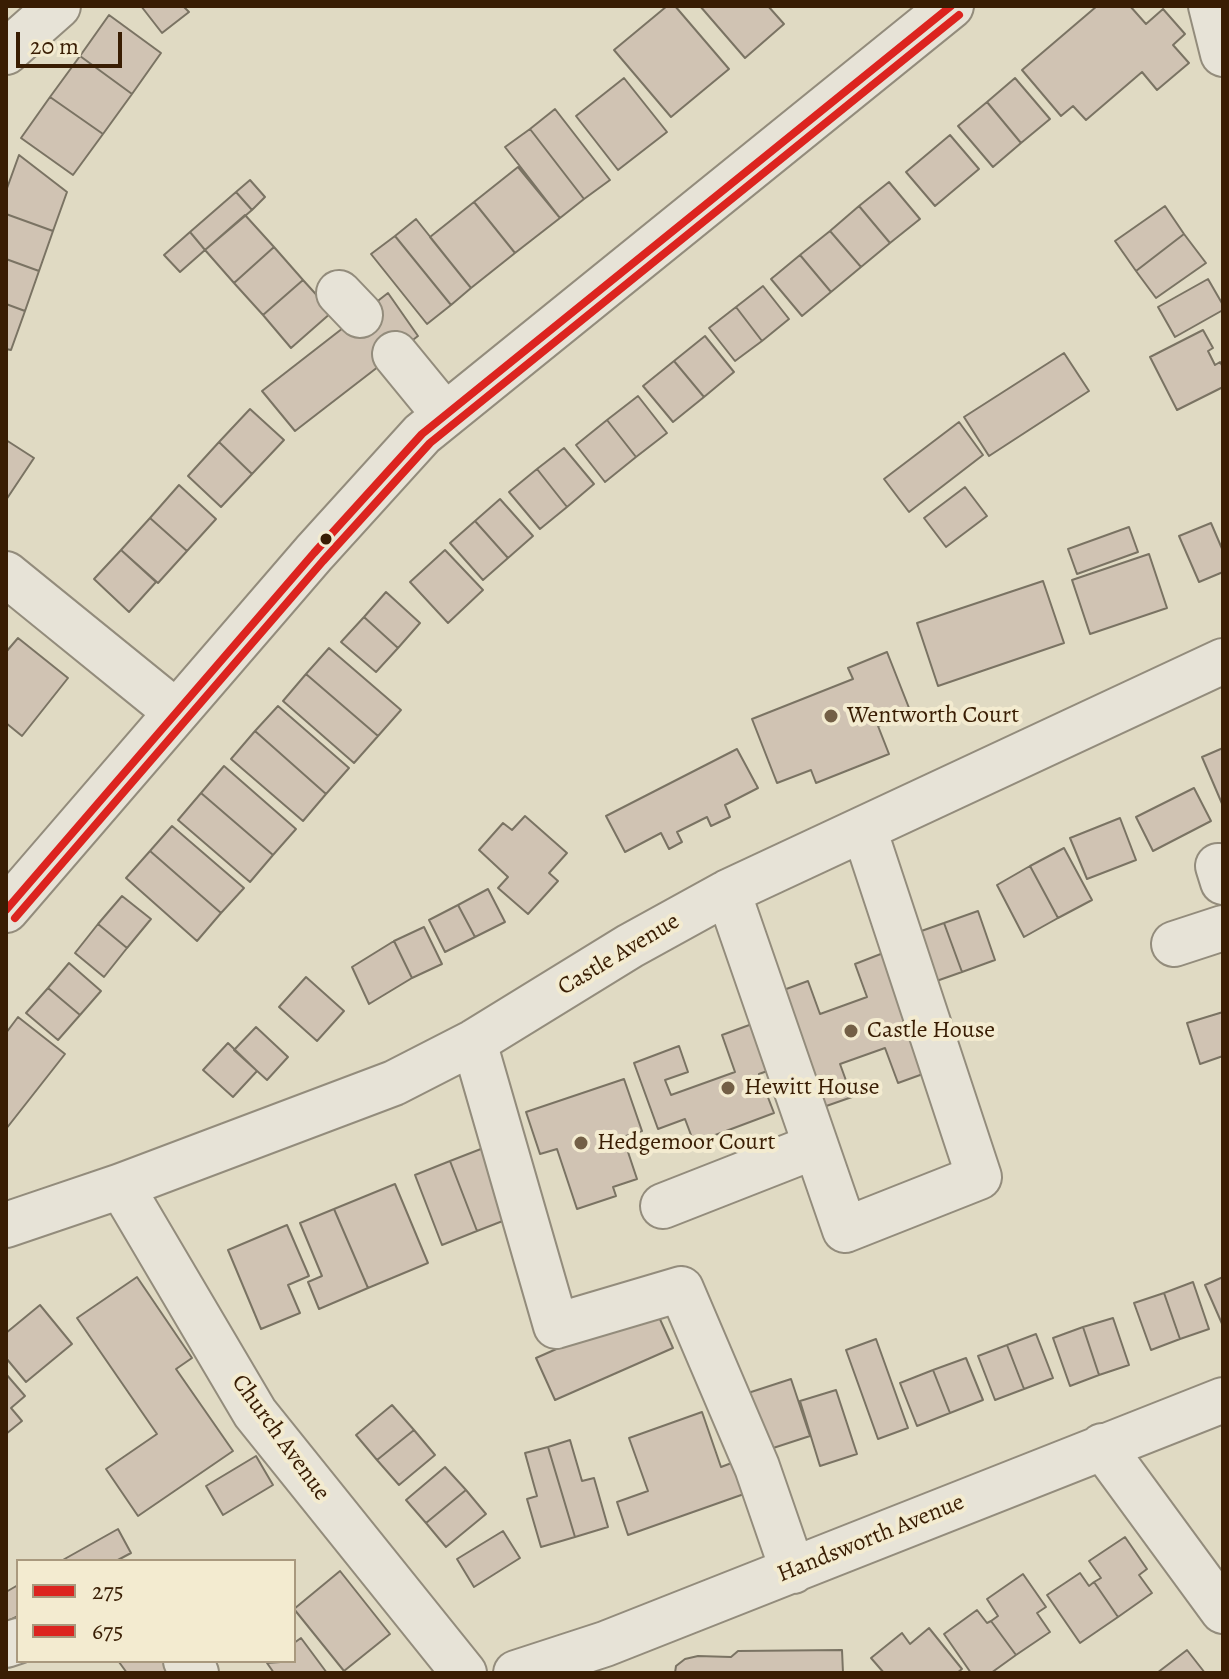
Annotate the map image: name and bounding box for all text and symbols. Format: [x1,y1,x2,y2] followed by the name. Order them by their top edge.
[20,16,126,66] scale bar
[30,30,79,62] text: 20 m
[318,531,334,547] unlabelled marker
[847,702,1019,730] place label: Wentworth Court
[822,707,840,725] marker: Wentworth Court
[553,907,685,1003] street label: Castle Avenue
[867,1017,995,1045] place label: Castle House
[842,1022,860,1040] marker: Castle House
[744,1074,880,1102] place label: Hewitt House
[719,1079,737,1097] marker: Hewitt House
[597,1129,775,1157] place label: Hedgemoor Court
[572,1134,590,1152] marker: Hedgemoor Court
[225,1369,335,1507] street label: Church Avenue
[773,1488,969,1590] street label: Handsworth Avenue
[16,1559,296,1663] legend
[92,1575,124,1607] text: 275
[92,1615,124,1647] text: 675

